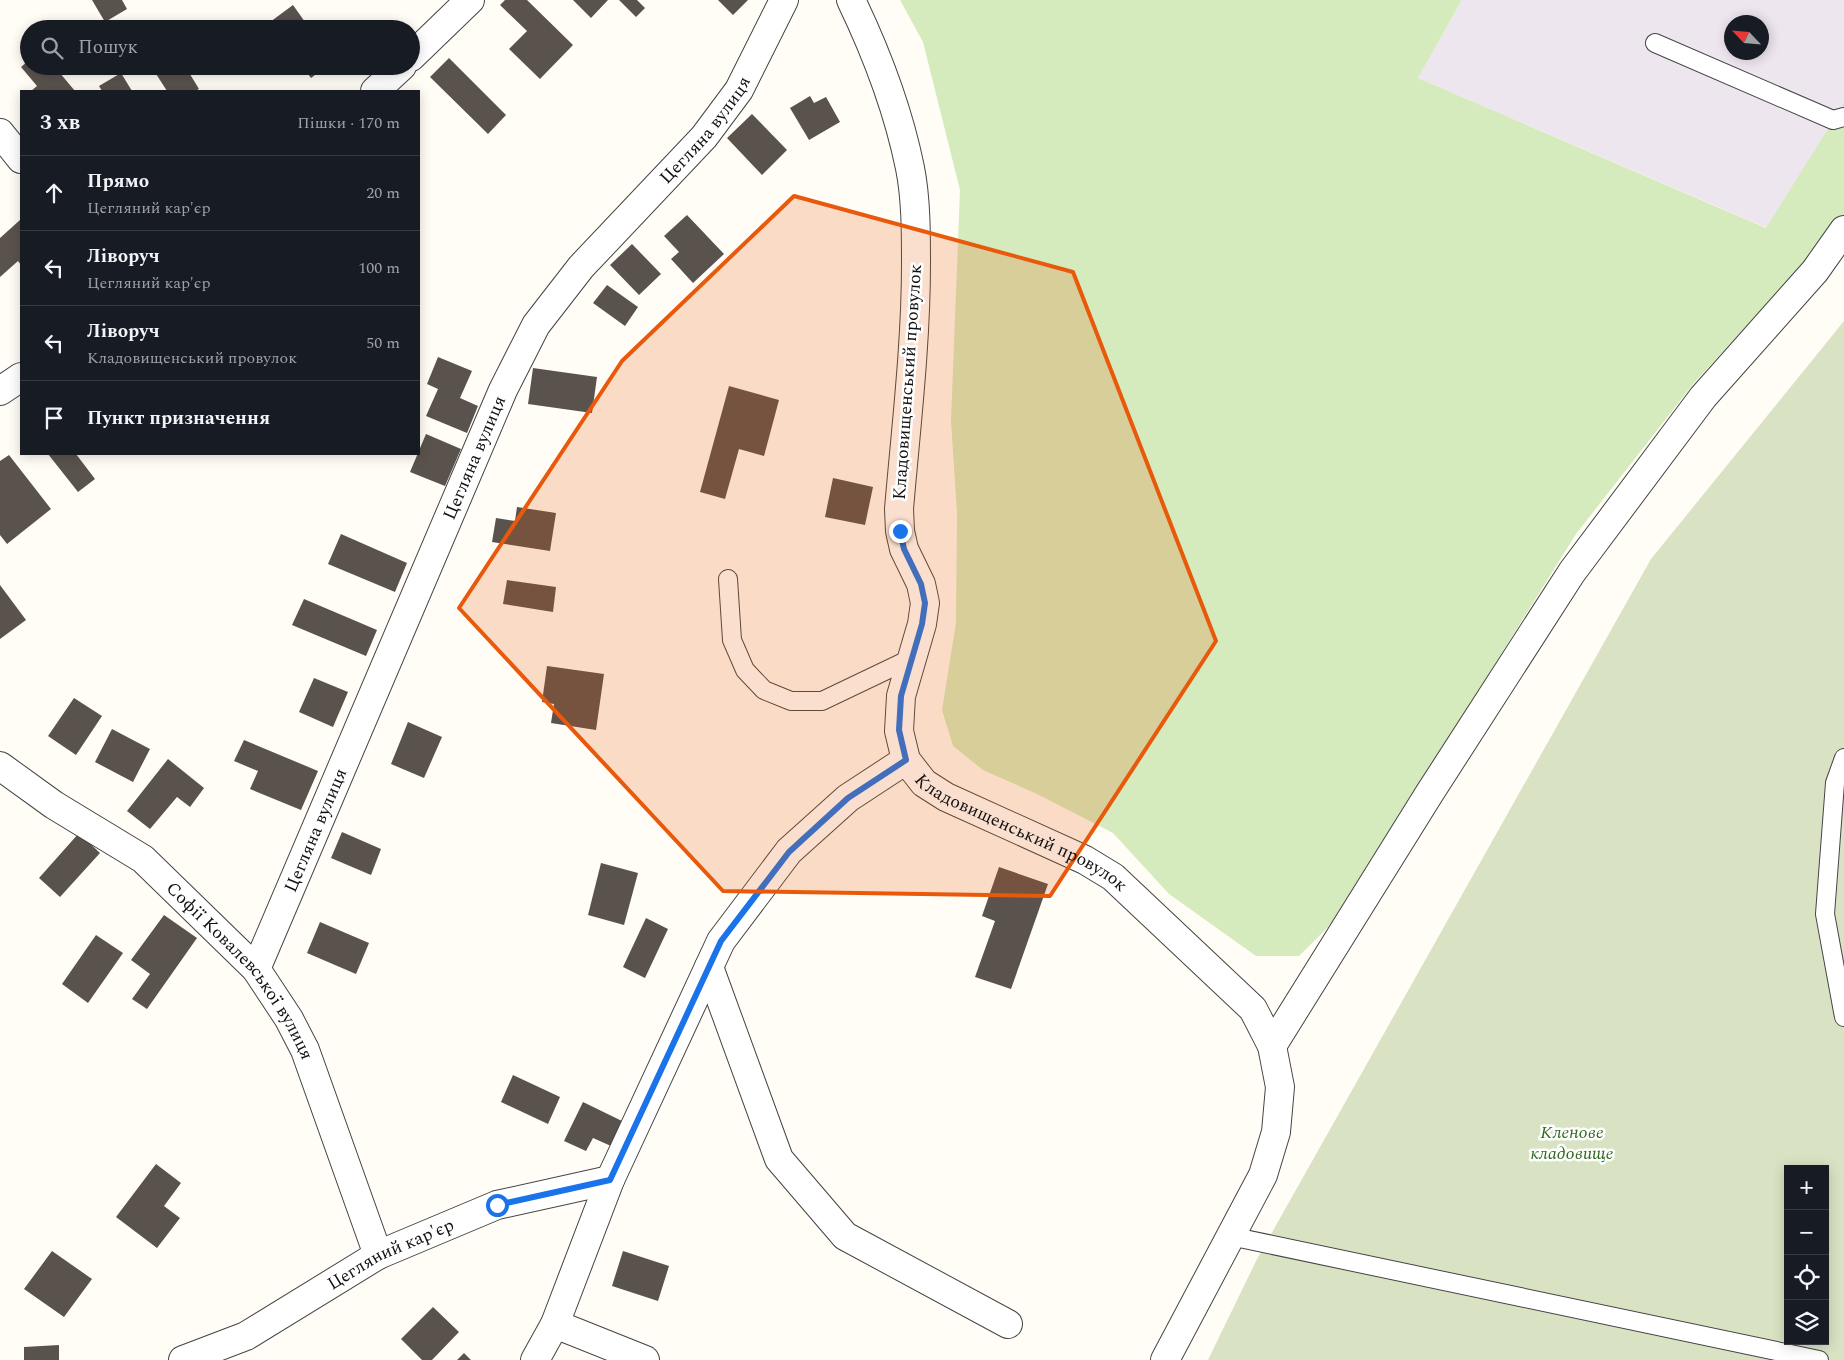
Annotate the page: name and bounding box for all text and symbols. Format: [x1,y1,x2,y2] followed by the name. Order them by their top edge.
[1724,15,1769,60] north arrow
[20,20,420,75] search box
[78,33,138,62] text: Пошук
[38,34,66,62] icon: search
[653,72,758,190] street label: Цегляна вулиця
[40,107,80,139] text: 3 хв
[297,111,400,135] text: Пішки · 170 m
[87,167,149,196] text: Прямо
[40,179,68,207] icon: ahead
[366,181,400,205] text: 20 m
[87,196,210,220] text: Цегляний кар'єр
[87,242,160,271] text: Ліворуч
[40,254,68,282] icon: left
[358,256,400,280] text: 100 m
[886,263,929,501] street label: Кладовищенський провулок
[87,271,210,295] text: Цегляний кар'єр
[87,317,160,346] text: Ліворуч
[40,329,68,357] icon: left
[366,331,400,355] text: 50 m
[87,346,297,370] text: Кладовищенський провулок
[436,391,513,524] street label: Цегляна вулиця
[40,404,68,432] icon: arrive
[87,404,270,433] text: Пункт призначення
[889,520,912,543] route end
[277,764,354,897] street label: Цегляна вулиця
[907,768,1134,898] street label: Кладовищенський провулок
[160,875,320,1063] street label: Софії Ковалевської вулиця
[1530,1119,1614,1167] park label: Кленове кладовище
[1784,1165,1829,1345] map controls
[1784,1165,1829,1210] button: +
[486,1194,509,1217] route start
[1784,1210,1829,1255] button: −
[322,1212,458,1297] street label: Цегляний кар'єр
[1784,1255,1829,1300] button: locate
[1784,1300,1829,1345] button: layers

